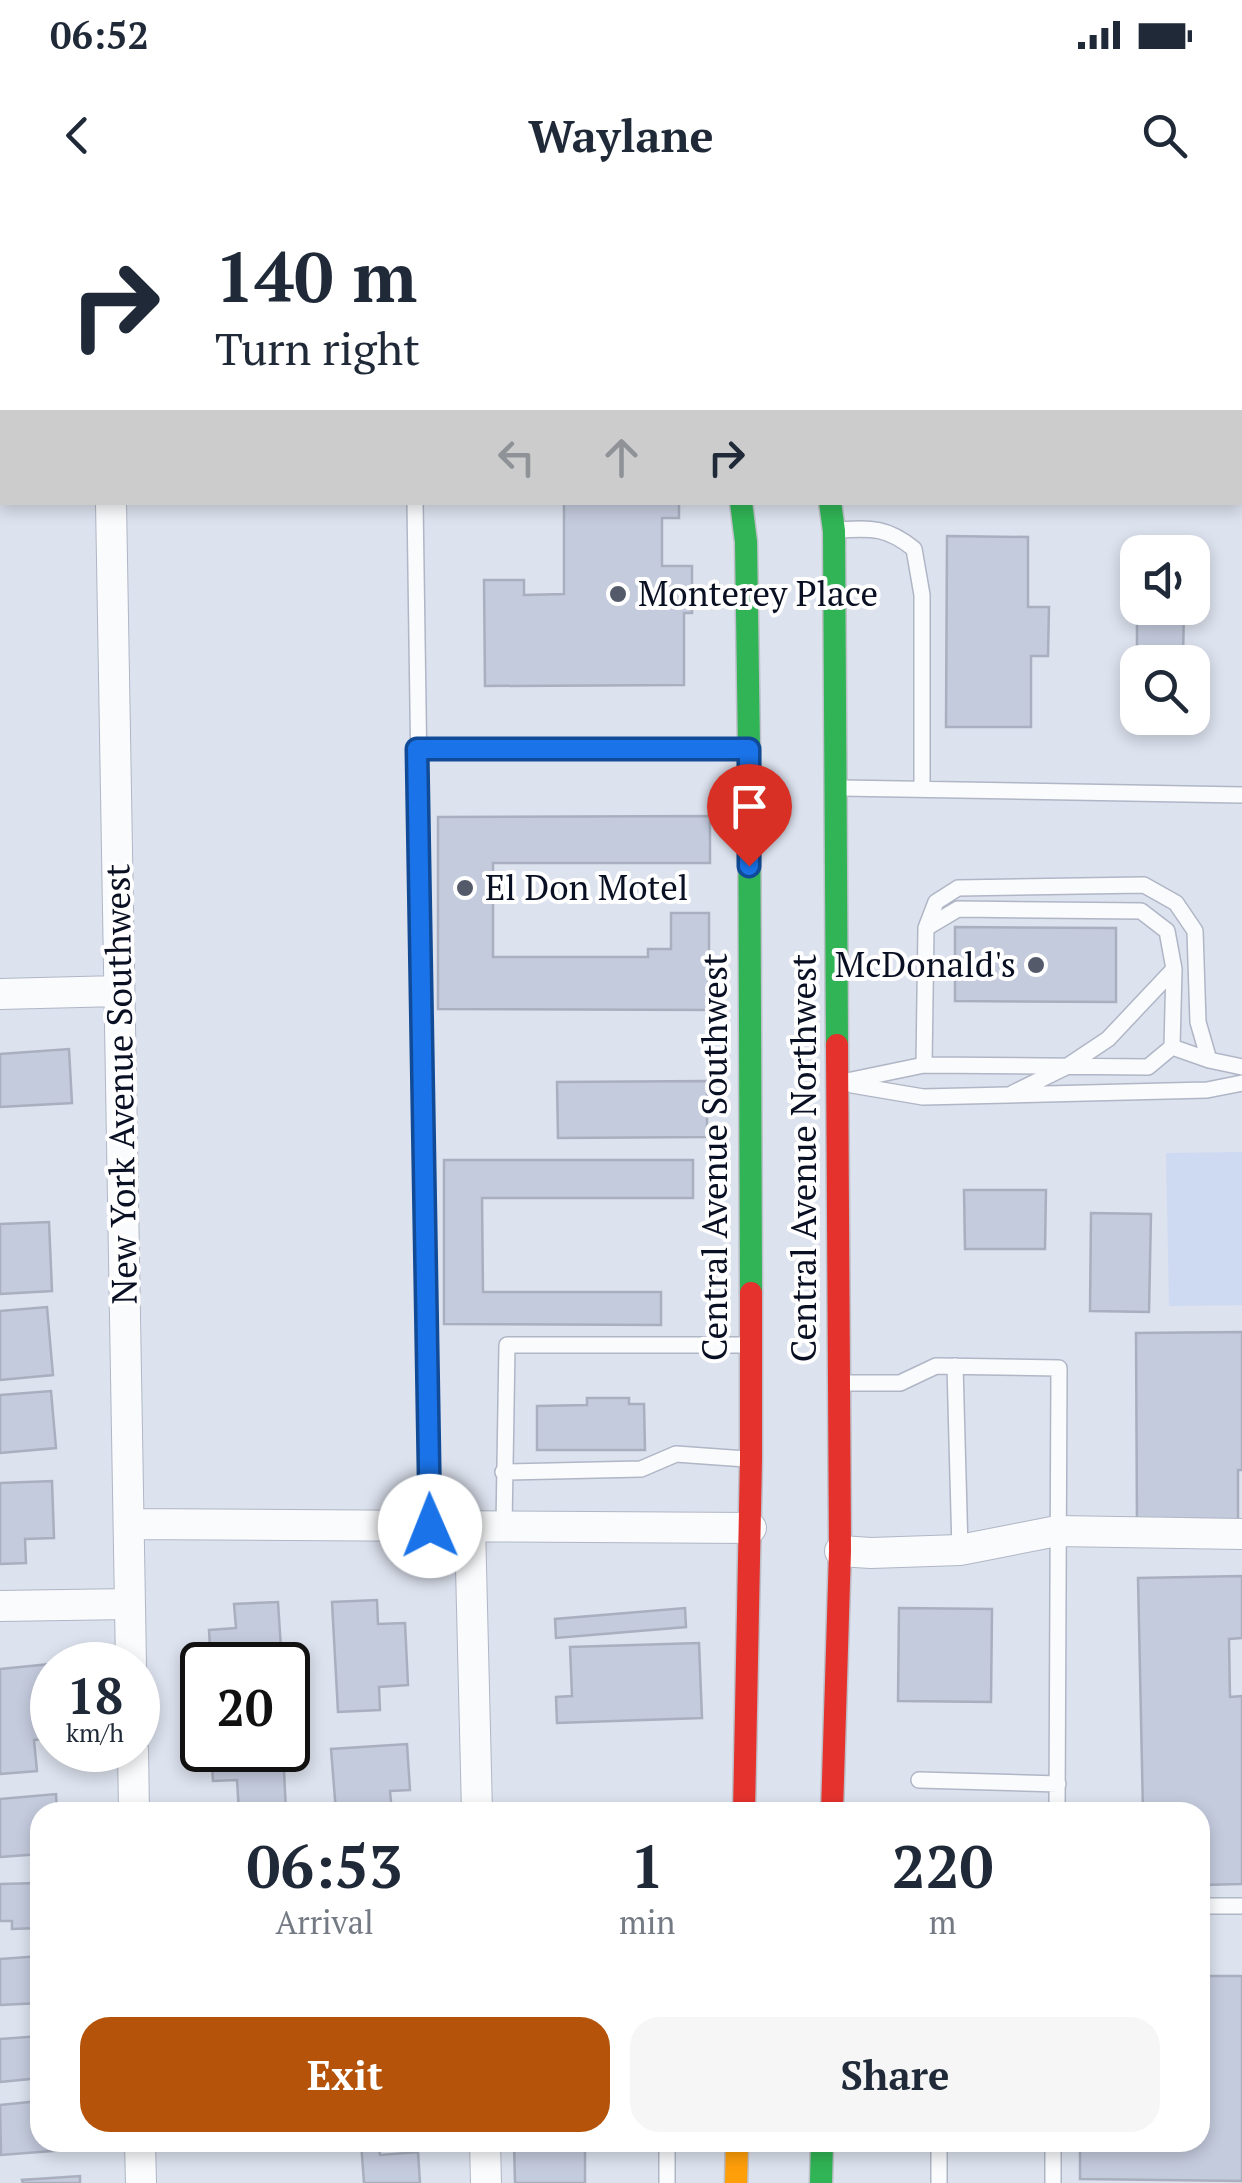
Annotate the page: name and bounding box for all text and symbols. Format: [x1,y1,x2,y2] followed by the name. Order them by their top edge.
[50,10,149,60] text: 06:52
[528,105,714,165] text: Waylane
[50,108,105,163] icon: back
[1137,108,1192,163] icon: search
[215,229,417,322] text: 140 m
[50,240,180,370] icon: right
[215,318,420,378] text: Turn right
[489,430,544,485] icon: left
[594,430,649,485] icon: ahead
[699,430,754,485] icon: right
[1120,535,1210,735] map controls
[1120,535,1210,625] button: sound
[638,570,878,616] place label: Monterey Place
[607,583,629,605] marker: Monterey Place
[1120,645,1210,735] button: search
[707,764,792,867] pin
[722,779,777,834] icon: arrive
[93,863,147,1305] street label: New York Avenue Southwest
[485,864,688,910] place label: El Don Motel
[454,877,476,899] marker: El Don Motel
[835,941,1016,987] place label: McDonald's
[691,953,737,1361] street label: Central Avenue Southwest
[780,954,826,1362] street label: Central Avenue Northwest
[1025,954,1047,976] marker: McDonald's
[378,1474,482,1578] position arrow
[180,1642,310,1772] speed limit sign: 20
[67,1662,123,1728] text: 18
[66,1716,124,1749] text: km/h
[246,1826,403,1905] text: 06:53
[630,1826,664,1905] text: 1
[892,1826,994,1905] text: 220
[276,1901,374,1943] text: Arrival
[619,1901,675,1943] text: min
[929,1901,956,1943] text: m
[80,2017,610,2132] button: Exit
[630,2017,1160,2132] button: Share

